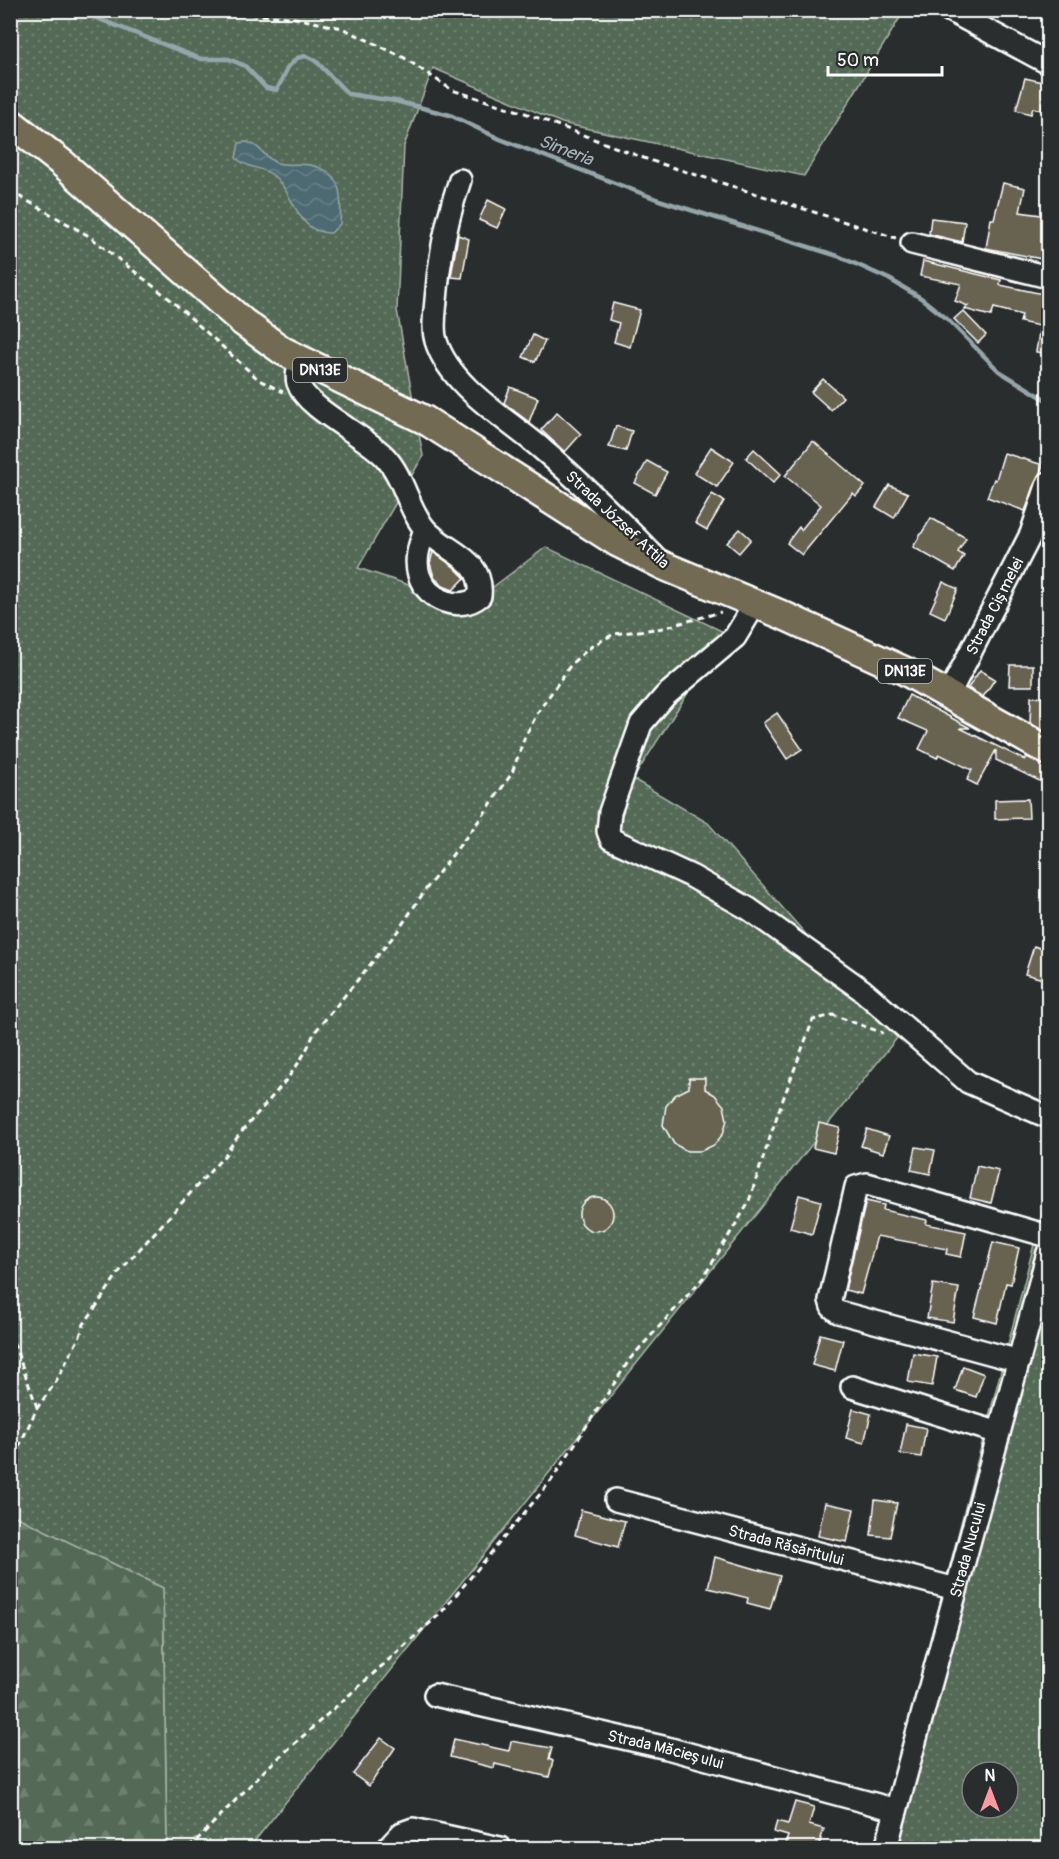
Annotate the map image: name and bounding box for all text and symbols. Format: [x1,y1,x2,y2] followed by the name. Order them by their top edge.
[828,39,942,77] scale bar
[837,49,879,72] text: 50 m
[536,130,598,172] water label: Simeria
[293,358,347,382] road number: DN13E
[561,466,673,573] street label: Strada József Attila
[962,554,1028,658] street label: Strada Cișmelei
[878,659,932,683] road number: DN13E
[946,1500,991,1600] street label: Strada Nucului
[726,1521,846,1570] street label: Strada Răsăritului
[606,1726,726,1774] street label: Strada Măcieșului
[960,1760,1020,1820] north arrow
[985,1766,996,1786] text: N

